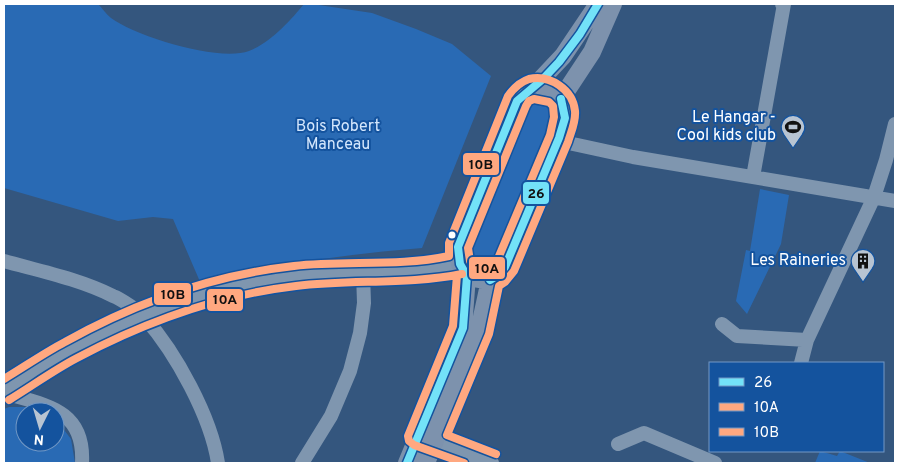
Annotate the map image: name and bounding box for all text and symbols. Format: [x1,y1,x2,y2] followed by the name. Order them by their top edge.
[676,108,776,146] place label: Le Hangar - Cool kids club
[780,114,806,148] sports icon: Le Hangar - Cool kids club
[296,117,380,155] park label: Bois Robert Manceau
[462,152,500,176] line badge: 10B
[469,157,493,174] text: 10B
[522,181,550,205] line badge: 26
[527,186,545,203] text: 26
[447,230,457,240] unlabelled marker
[850,248,876,282] building icon: Les Raineries
[750,251,846,271] place label: Les Raineries
[468,256,506,280] line badge: 10A
[475,261,499,278] text: 10A
[153,282,192,306] line badge: 10B
[161,287,185,304] text: 10B
[206,288,244,312] line badge: 10A
[213,292,237,309] text: 10A
[709,362,884,452] legend
[754,374,772,393] text: 26
[754,399,779,418] text: 10A
[15,402,65,452] north arrow
[754,424,779,443] text: 10B
[33,430,45,447] text: N

